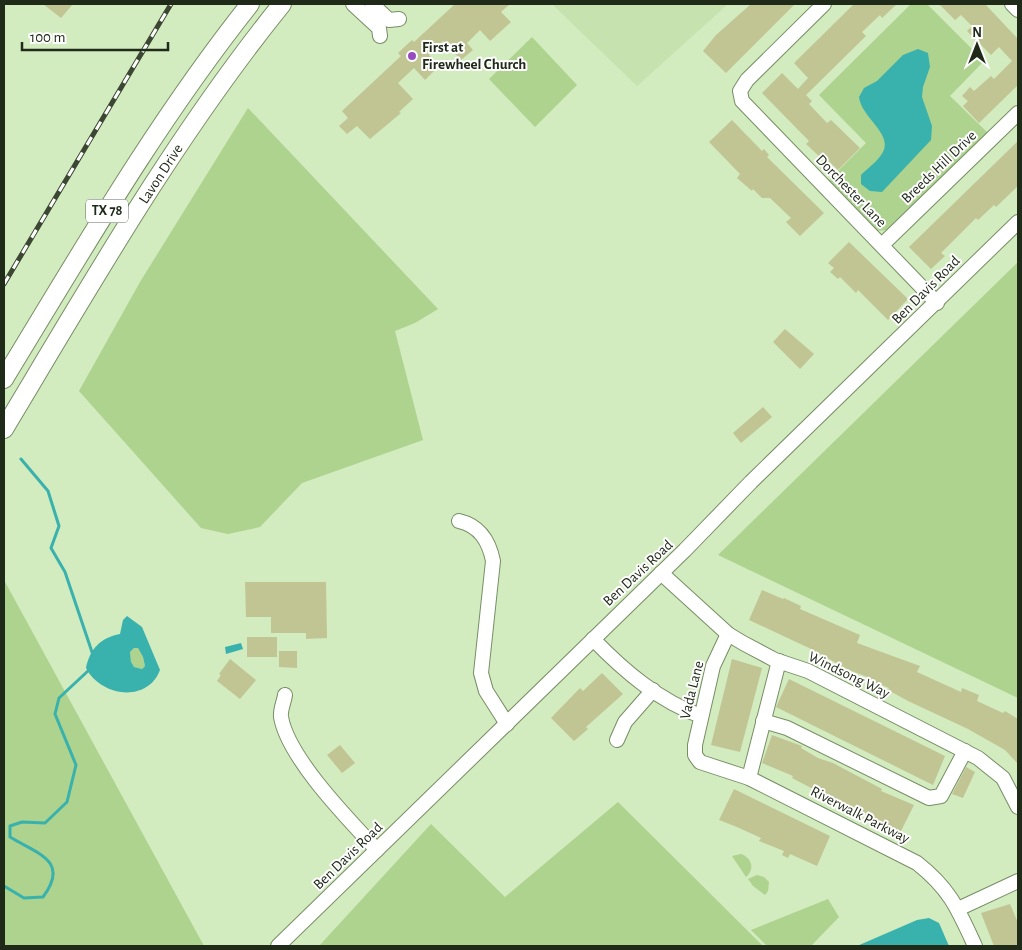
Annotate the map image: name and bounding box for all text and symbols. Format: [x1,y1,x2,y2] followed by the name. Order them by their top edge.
[22,20,169,52] scale bar
[952,20,1002,70] north arrow
[972,26,982,40] text: N
[30,30,65,45] text: 100 m
[422,40,526,72] place label: First at Firewheel Church
[406,50,418,62] marker: First at Firewheel Church
[899,128,979,206] street label: Breeds Hill Drive
[136,141,186,206] street label: Lavon Drive
[813,152,889,230] street label: Dorchester Lane
[86,200,128,222] road number: TX 78
[889,253,963,327] street label: Ben Davis Road
[600,537,676,609] street label: Ben Davis Road
[806,649,893,701] street label: Windsong Way
[678,659,706,721] street label: Vada Lane
[808,784,912,847] street label: Riverwalk Parkway
[311,819,385,892] street label: Ben Davis Road

